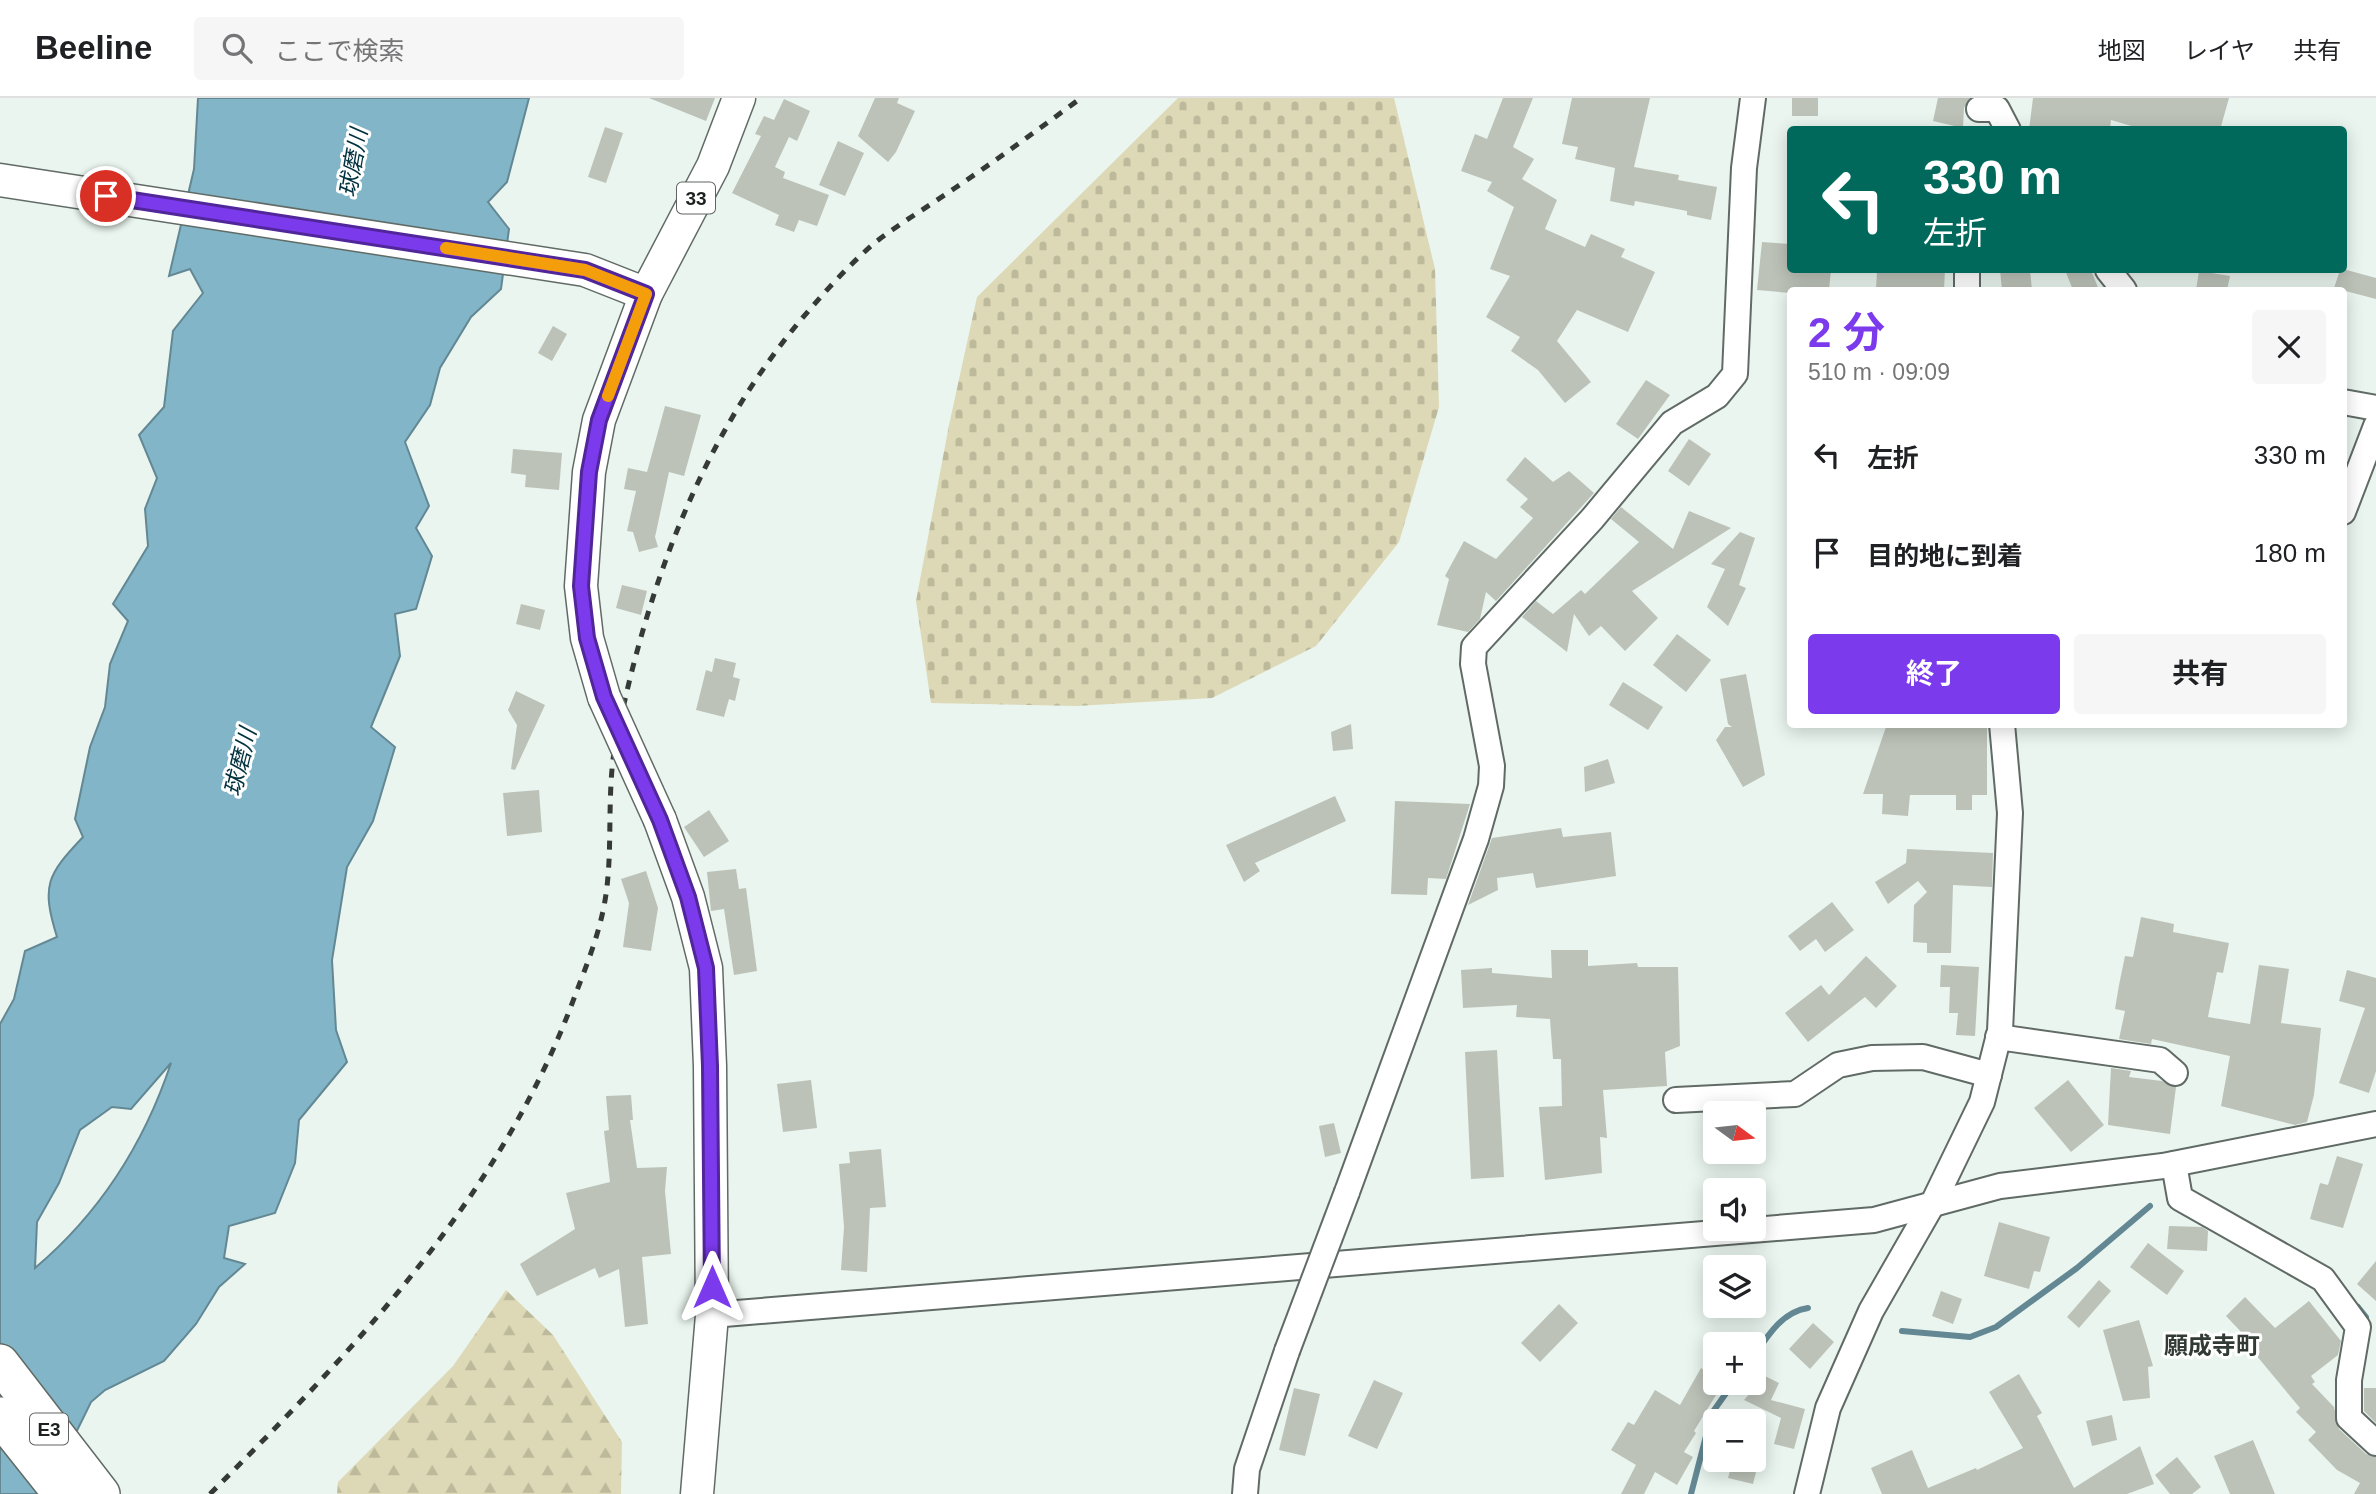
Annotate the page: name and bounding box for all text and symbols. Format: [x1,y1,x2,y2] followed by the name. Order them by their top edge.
[194,17,684,80] search box
[35,29,152,66] text: Beeline
[218,29,256,67] icon: search
[274,36,404,66] text: ここで検索
[2098,37,2146,64] text: 地図
[2184,37,2255,64] text: レイヤ
[2293,37,2341,64] text: 共有
[334,124,372,199] water label: 球磨川
[1923,150,2062,204] text: 330 m
[1808,154,1899,245] icon: left
[76,166,136,226] pin
[87,177,125,215] icon: arrive
[677,183,715,214] road number: 33
[1923,215,1987,251] text: 左折
[1808,309,1885,356] text: 2 分
[2252,310,2326,384] button: close
[1808,359,1950,385] text: 510 m · 09:09
[1808,436,1846,474] icon: left
[2254,440,2326,470] text: 330 m
[1867,443,1919,473] text: 左折
[1808,534,1846,572] icon: arrive
[2254,538,2326,568] text: 180 m
[1867,541,2023,571] text: 目的地に到着
[1808,634,2060,714] button: 終了
[2074,634,2326,714] button: 共有
[219,722,262,799] water label: 球磨川
[1703,1101,1766,1164] north arrow
[1703,1101,1766,1472] map controls
[1703,1178,1766,1241] button: sound
[675,1250,749,1324] position arrow
[1703,1255,1766,1318] button: layers
[1703,1332,1766,1395] button: +
[2164,1332,2260,1359] district label: 願成寺町
[1703,1409,1766,1472] button: −
[30,1414,68,1444] road number: E3

